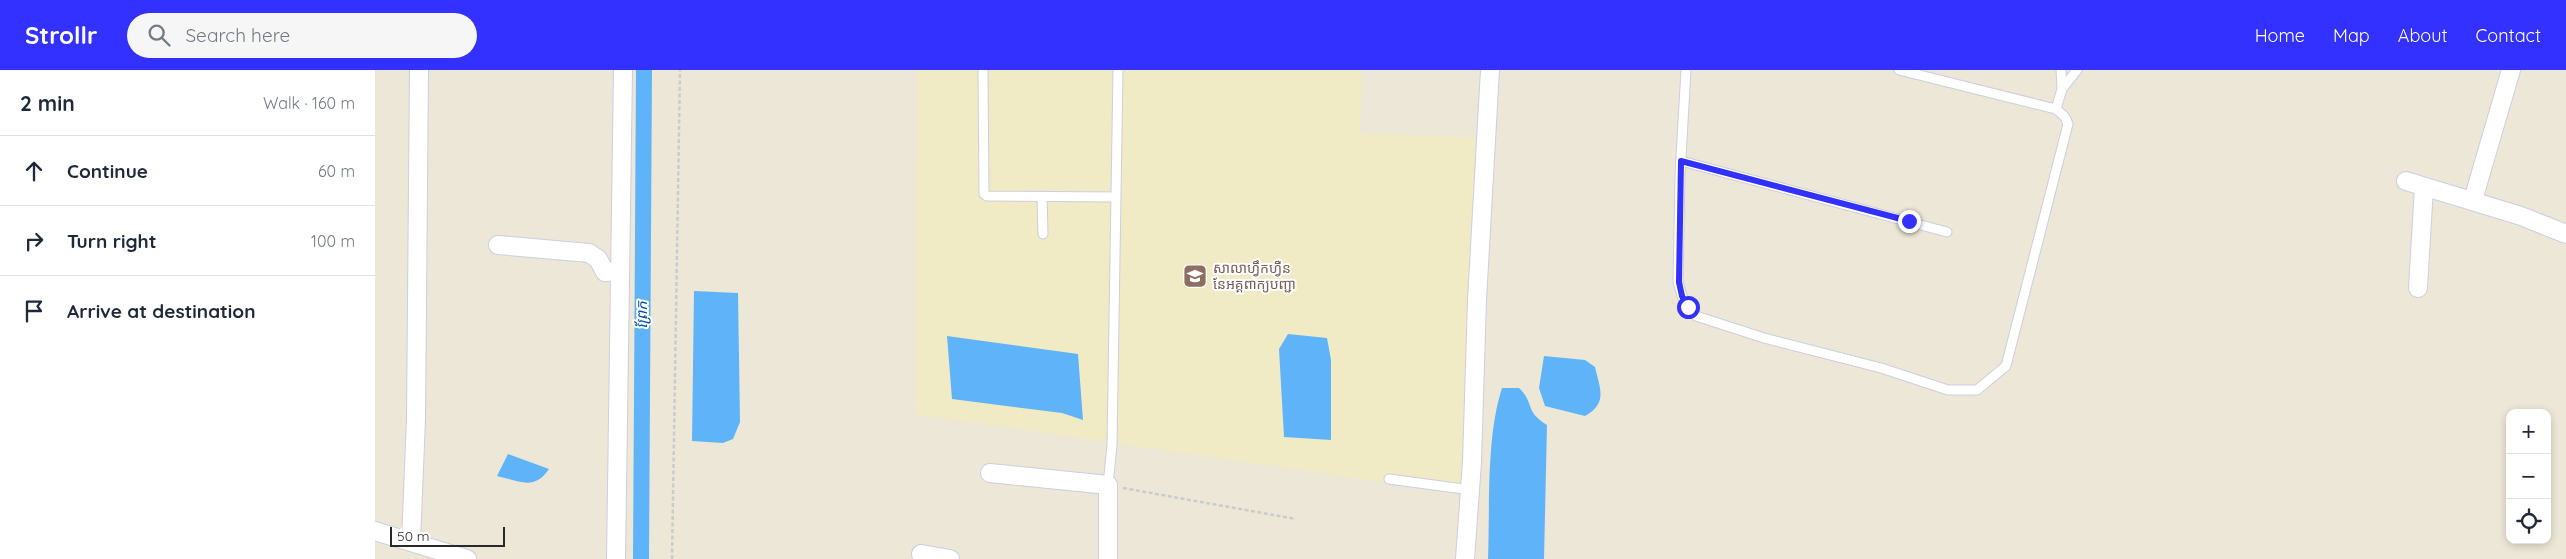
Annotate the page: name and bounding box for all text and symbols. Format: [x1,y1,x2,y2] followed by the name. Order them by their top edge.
[127,13,477,58] search box
[25,20,97,50] text: Strollr
[145,21,173,49] icon: search
[185,23,290,47] text: Search here
[2255,24,2305,47] text: Home
[2333,24,2370,47] text: Map
[2398,24,2448,47] text: About
[2476,24,2541,47] text: Contact
[20,90,75,116] text: 2 min
[263,93,355,113] text: Walk · 160 m
[20,157,48,185] icon: ahead
[67,159,148,183] text: Continue
[318,161,355,181] text: 60 m
[1898,210,1921,233] route end
[20,227,48,255] icon: right
[67,229,156,253] text: Turn right
[311,231,355,251] text: 100 m
[1213,259,1296,293] place label: សាលាហ្វឹកហ្វឺន នែអគ្គពាក្យបញ្ជា
[1182,263,1208,289] school or university icon: សាលាហ្វឹកហ្វឺន នែអគ្គពាក្យបញ្ជា
[1677,296,1700,319] route start
[20,297,48,325] icon: arrive
[67,299,256,323] text: Arrive at destination
[632,300,651,329] water label: ព្រែក
[2506,409,2551,544] map controls
[2506,409,2551,454] button: +
[2506,454,2551,499] button: −
[2506,499,2551,544] button: locate
[390,524,505,547] scale bar
[397,527,430,545] text: 50 m

